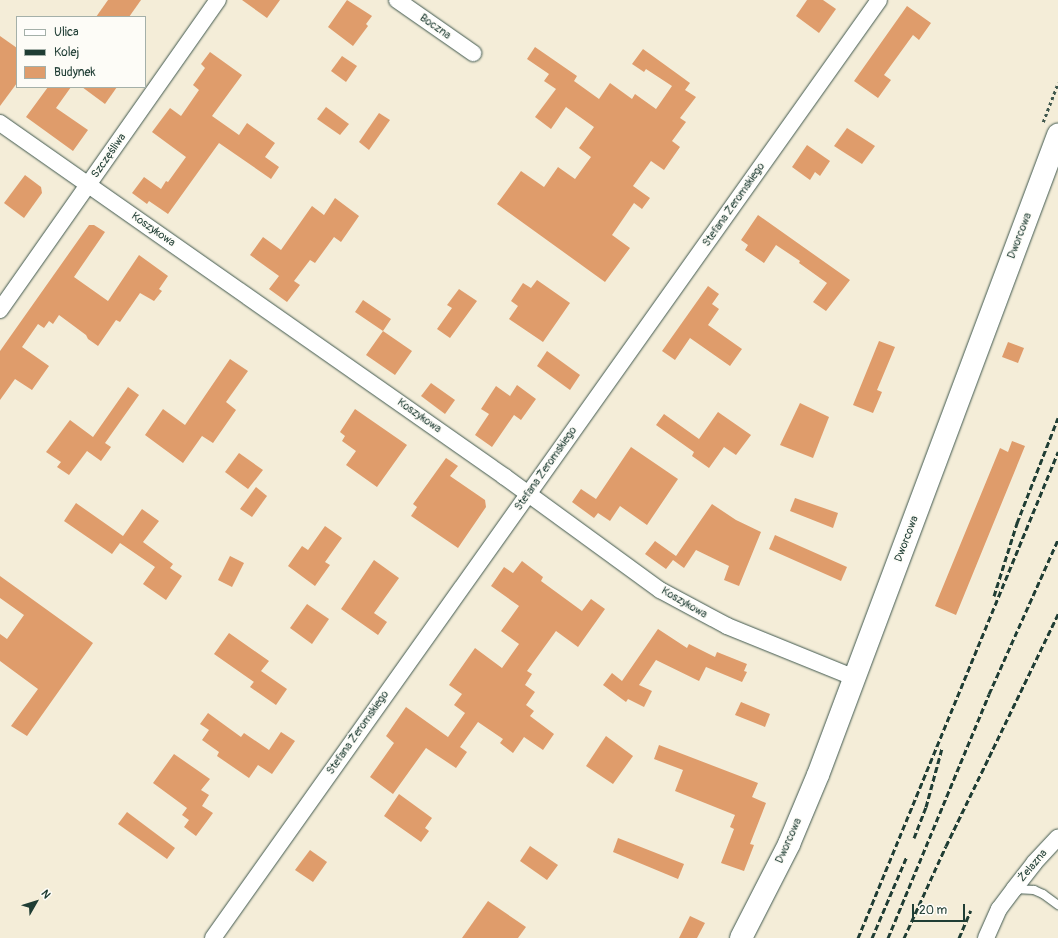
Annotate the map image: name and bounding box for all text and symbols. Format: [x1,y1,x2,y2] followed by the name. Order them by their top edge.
[417,12,453,42] street label: Boczna
[16,16,146,88] legend
[54,25,79,40] text: Ulica
[54,45,79,60] text: Kolej
[54,65,96,80] text: Budynek
[89,131,129,181] street label: Szczęśliwa
[700,161,768,249] street label: Stefana Żeromskiego
[128,210,178,250] street label: Koszykowa
[1005,211,1035,261] street label: Dworcowa
[394,396,444,436] street label: Koszykowa
[512,425,580,513] street label: Stefana Żeromskiego
[892,514,922,564] street label: Dworcowa
[659,585,709,621] street label: Koszykowa
[324,689,392,777] street label: Stefana Żeromskiego
[773,816,805,866] street label: Dworcowa
[1016,847,1050,885] street label: Żelazna
[16,882,56,922] north arrow
[38,887,53,901] text: N
[914,896,967,922] scale bar
[919,903,947,918] text: 20 m

